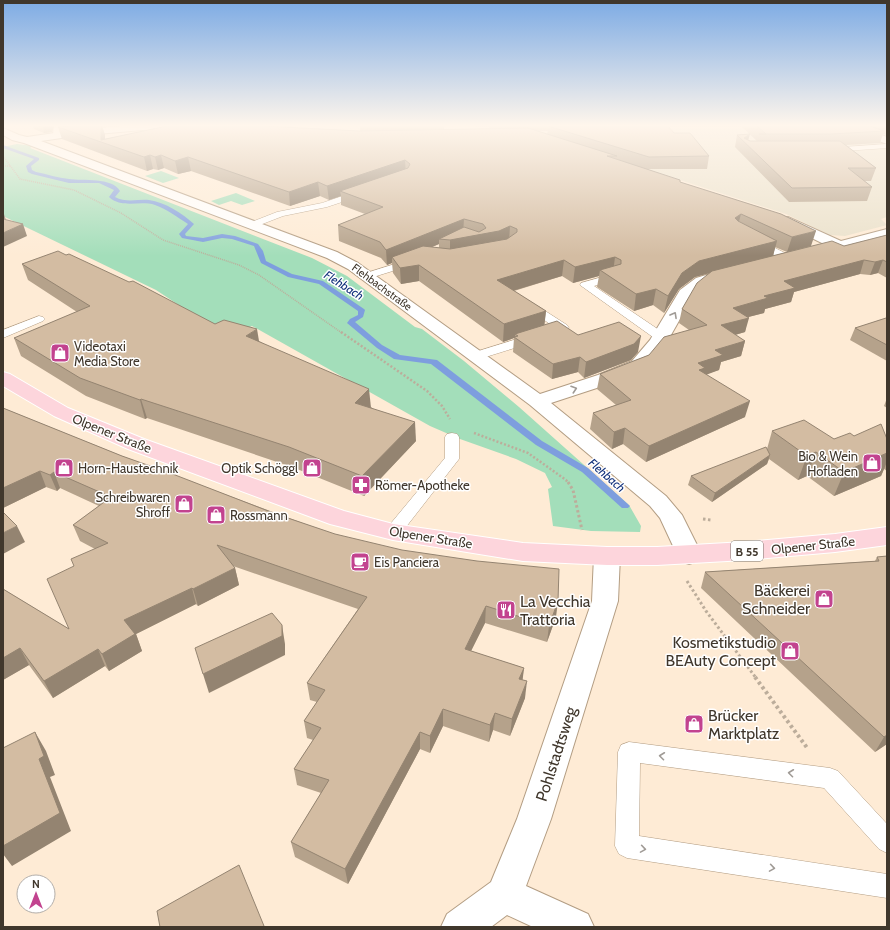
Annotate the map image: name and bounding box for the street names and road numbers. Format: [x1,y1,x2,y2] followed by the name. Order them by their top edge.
[349,260,415,314] street label: Flehbachstraße
[70,410,154,456] street label: Olpener Straße
[388,523,474,552] street label: Olpener Straße
[770,533,856,557] street label: Olpener Straße
[731,541,763,561] road number: B 55
[532,703,581,804] street label: Pohlstadtsweg

